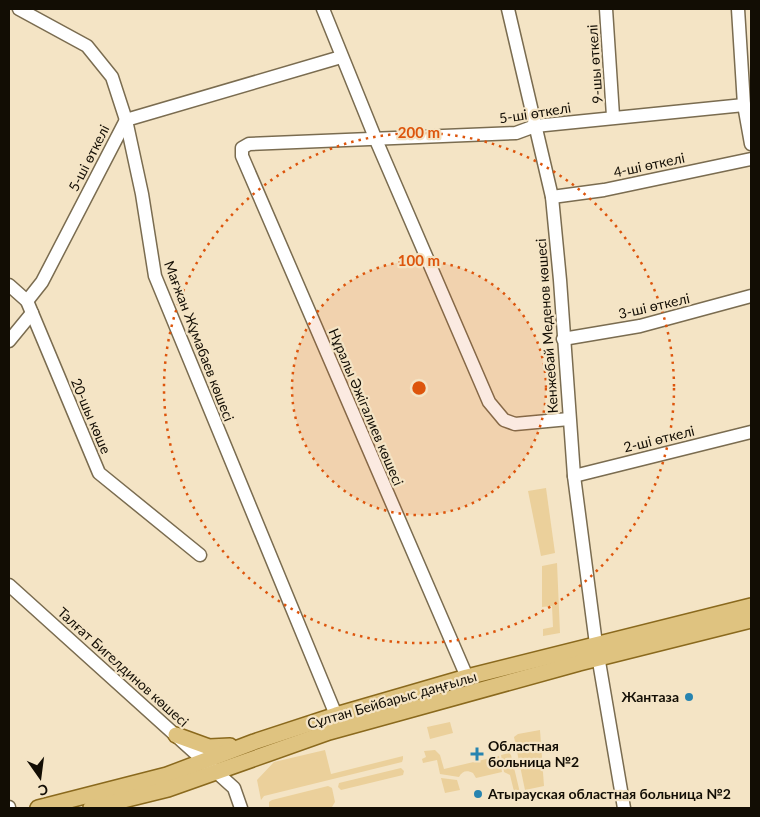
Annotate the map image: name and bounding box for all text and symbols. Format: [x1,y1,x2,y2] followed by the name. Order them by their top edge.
[583,24,606,104] street label: 9-шы өткелі
[498,98,572,127] street label: 5-ші өткелі
[65,122,113,194] street label: 5-ші өткелі
[398,123,440,141] text: 200 m
[612,149,686,180] street label: 4-ші өткелі
[532,238,561,414] street label: Кенжебай Меденов көшесі
[398,251,440,269] text: 100 m
[161,258,238,423] street label: Мағжан Жұмабаев көшесі
[617,289,691,322] street label: 3-ші өткелі
[326,326,407,488] street label: Нұралы Әжiгалиев көшесi
[68,375,115,456] street label: 20-шы көше
[410,379,428,397] centre of rings
[622,422,696,456] street label: 2-ші өткелі
[54,603,192,730] street label: Талғат Бигелдинов көшесі
[305,667,479,732] street label: Сұлтан Бейбарыс даңғылы
[621,688,679,705] place label: Жантаза
[683,691,695,703] marker: Жантаза
[488,737,579,770] place label: Областная больница №2
[470,747,484,761] marker: Областная больница №2
[15,752,65,802] north arrow
[36,781,50,800] text: С
[487,785,731,802] place label: Атырауская областная больница №2
[472,788,484,800] marker: Атырауская областная больница №2

